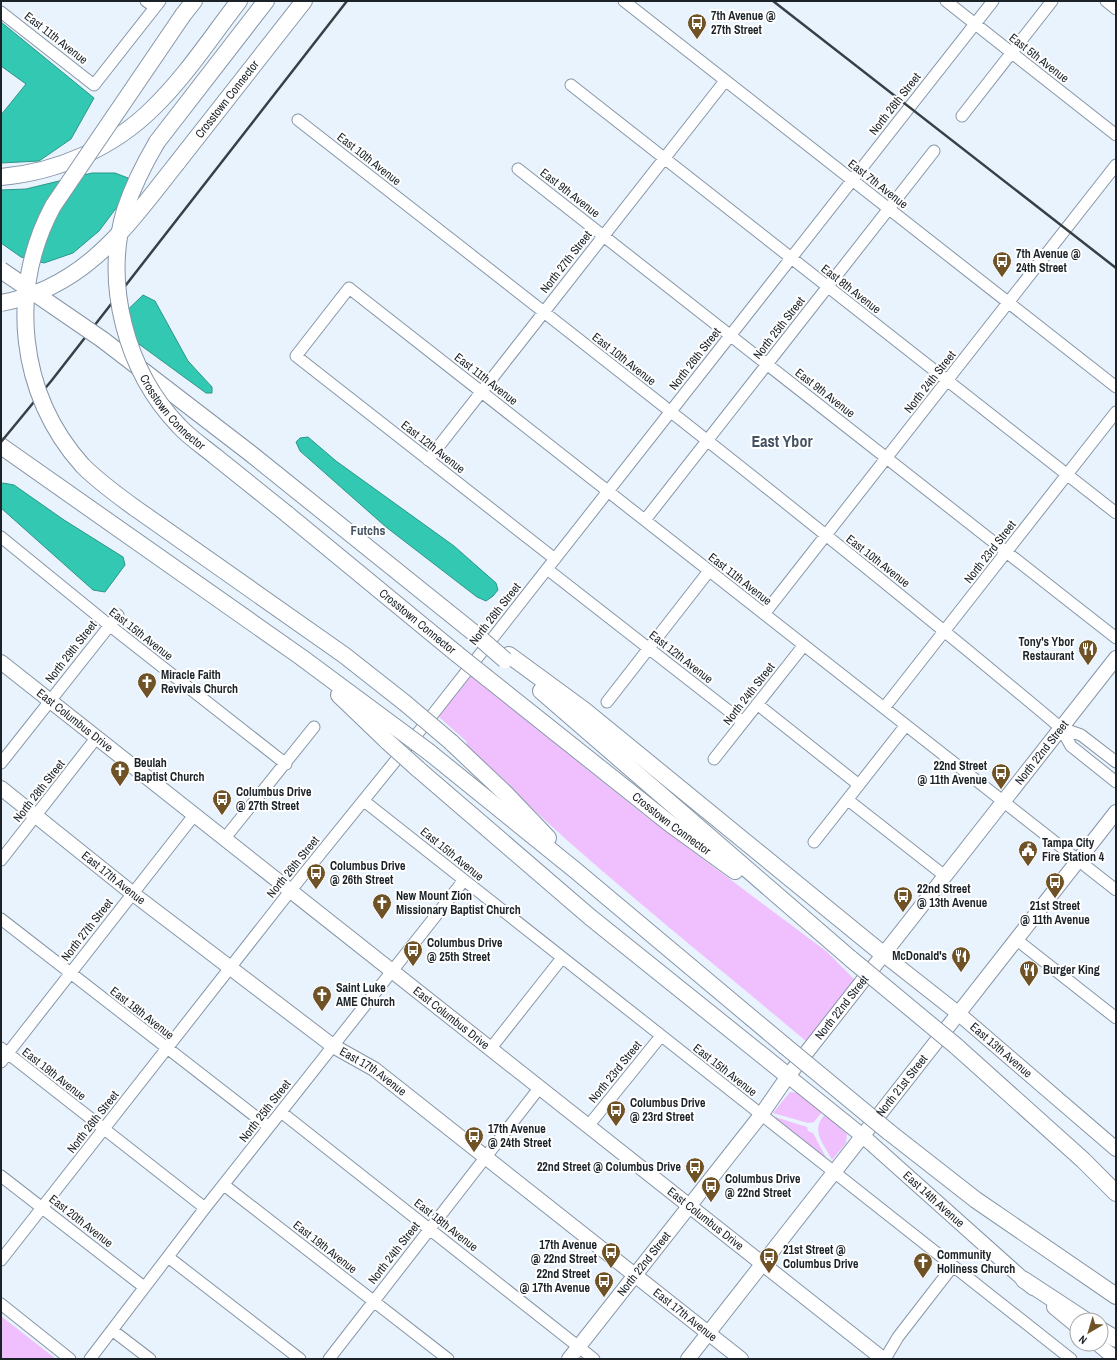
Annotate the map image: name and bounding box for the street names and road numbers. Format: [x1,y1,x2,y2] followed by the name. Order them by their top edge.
[21,8,91,68] street label: East 11th Avenue
[1006,30,1072,86] street label: East 5th Avenue
[191,56,263,141] street label: Crosstown Connector
[866,69,925,138] street label: North 26th Street
[334,129,404,189] street label: East 10th Avenue
[845,156,911,212] street label: East 7th Avenue
[537,165,603,221] street label: East 9th Avenue
[537,227,596,296] street label: North 27th Street
[818,261,884,317] street label: East 8th Avenue
[750,293,809,362] street label: North 25th Street
[666,324,725,393] street label: North 26th Street
[589,329,659,389] street label: East 10th Avenue
[901,347,960,416] street label: North 24th Street
[451,349,521,409] street label: East 11th Avenue
[792,365,858,421] street label: East 9th Avenue
[136,372,209,454] street label: Crosstown Connector
[398,417,468,477] street label: East 12th Avenue
[960,517,1020,587] street label: North 23rd Street
[843,531,913,591] street label: East 10th Avenue
[705,549,775,609] street label: East 11th Avenue
[466,579,525,648] street label: North 26th Street
[376,585,460,658] street label: Crosstown Connector
[106,604,176,664] street label: East 15th Avenue
[42,617,101,686] street label: North 29th Street
[646,627,716,687] street label: East 12th Avenue
[720,659,779,728] street label: North 24th Street
[33,685,116,755] street label: East Columbus Drive
[1011,717,1072,788] street label: North 22nd Street
[10,756,69,825] street label: North 28th Street
[629,789,714,859] street label: Crosstown Connector
[417,824,487,884] street label: East 15th Avenue
[263,833,323,901] street label: North 26th Street
[78,848,149,908] street label: East 17th Avenue
[58,895,117,964] street label: North 27th Street
[811,972,872,1043] street label: North 22nd Street
[107,983,177,1043] street label: East 18th Avenue
[410,983,493,1053] street label: East Columbus Drive
[967,1019,1036,1081] street label: East 13th Avenue
[585,1037,645,1106] street label: North 23rd Street
[690,1040,760,1100] street label: East 15th Avenue
[337,1043,410,1100] street label: East 17th Avenue
[19,1044,89,1104] street label: East 19th Avenue
[873,1051,931,1120] street label: North 21st Street
[236,1076,295,1145] street label: North 25th Street
[64,1087,123,1156] street label: North 26th Street
[900,1168,968,1231] street label: East 14th Avenue
[664,1184,747,1254] street label: East Columbus Drive
[46,1191,116,1251] street label: East 20th Avenue
[411,1195,481,1255] street label: East 18th Avenue
[290,1217,360,1277] street label: East 19th Avenue
[365,1218,424,1287] street label: North 24th Street
[613,1228,674,1299] street label: North 22nd Street
[650,1285,720,1345] street label: East 17th Avenue

